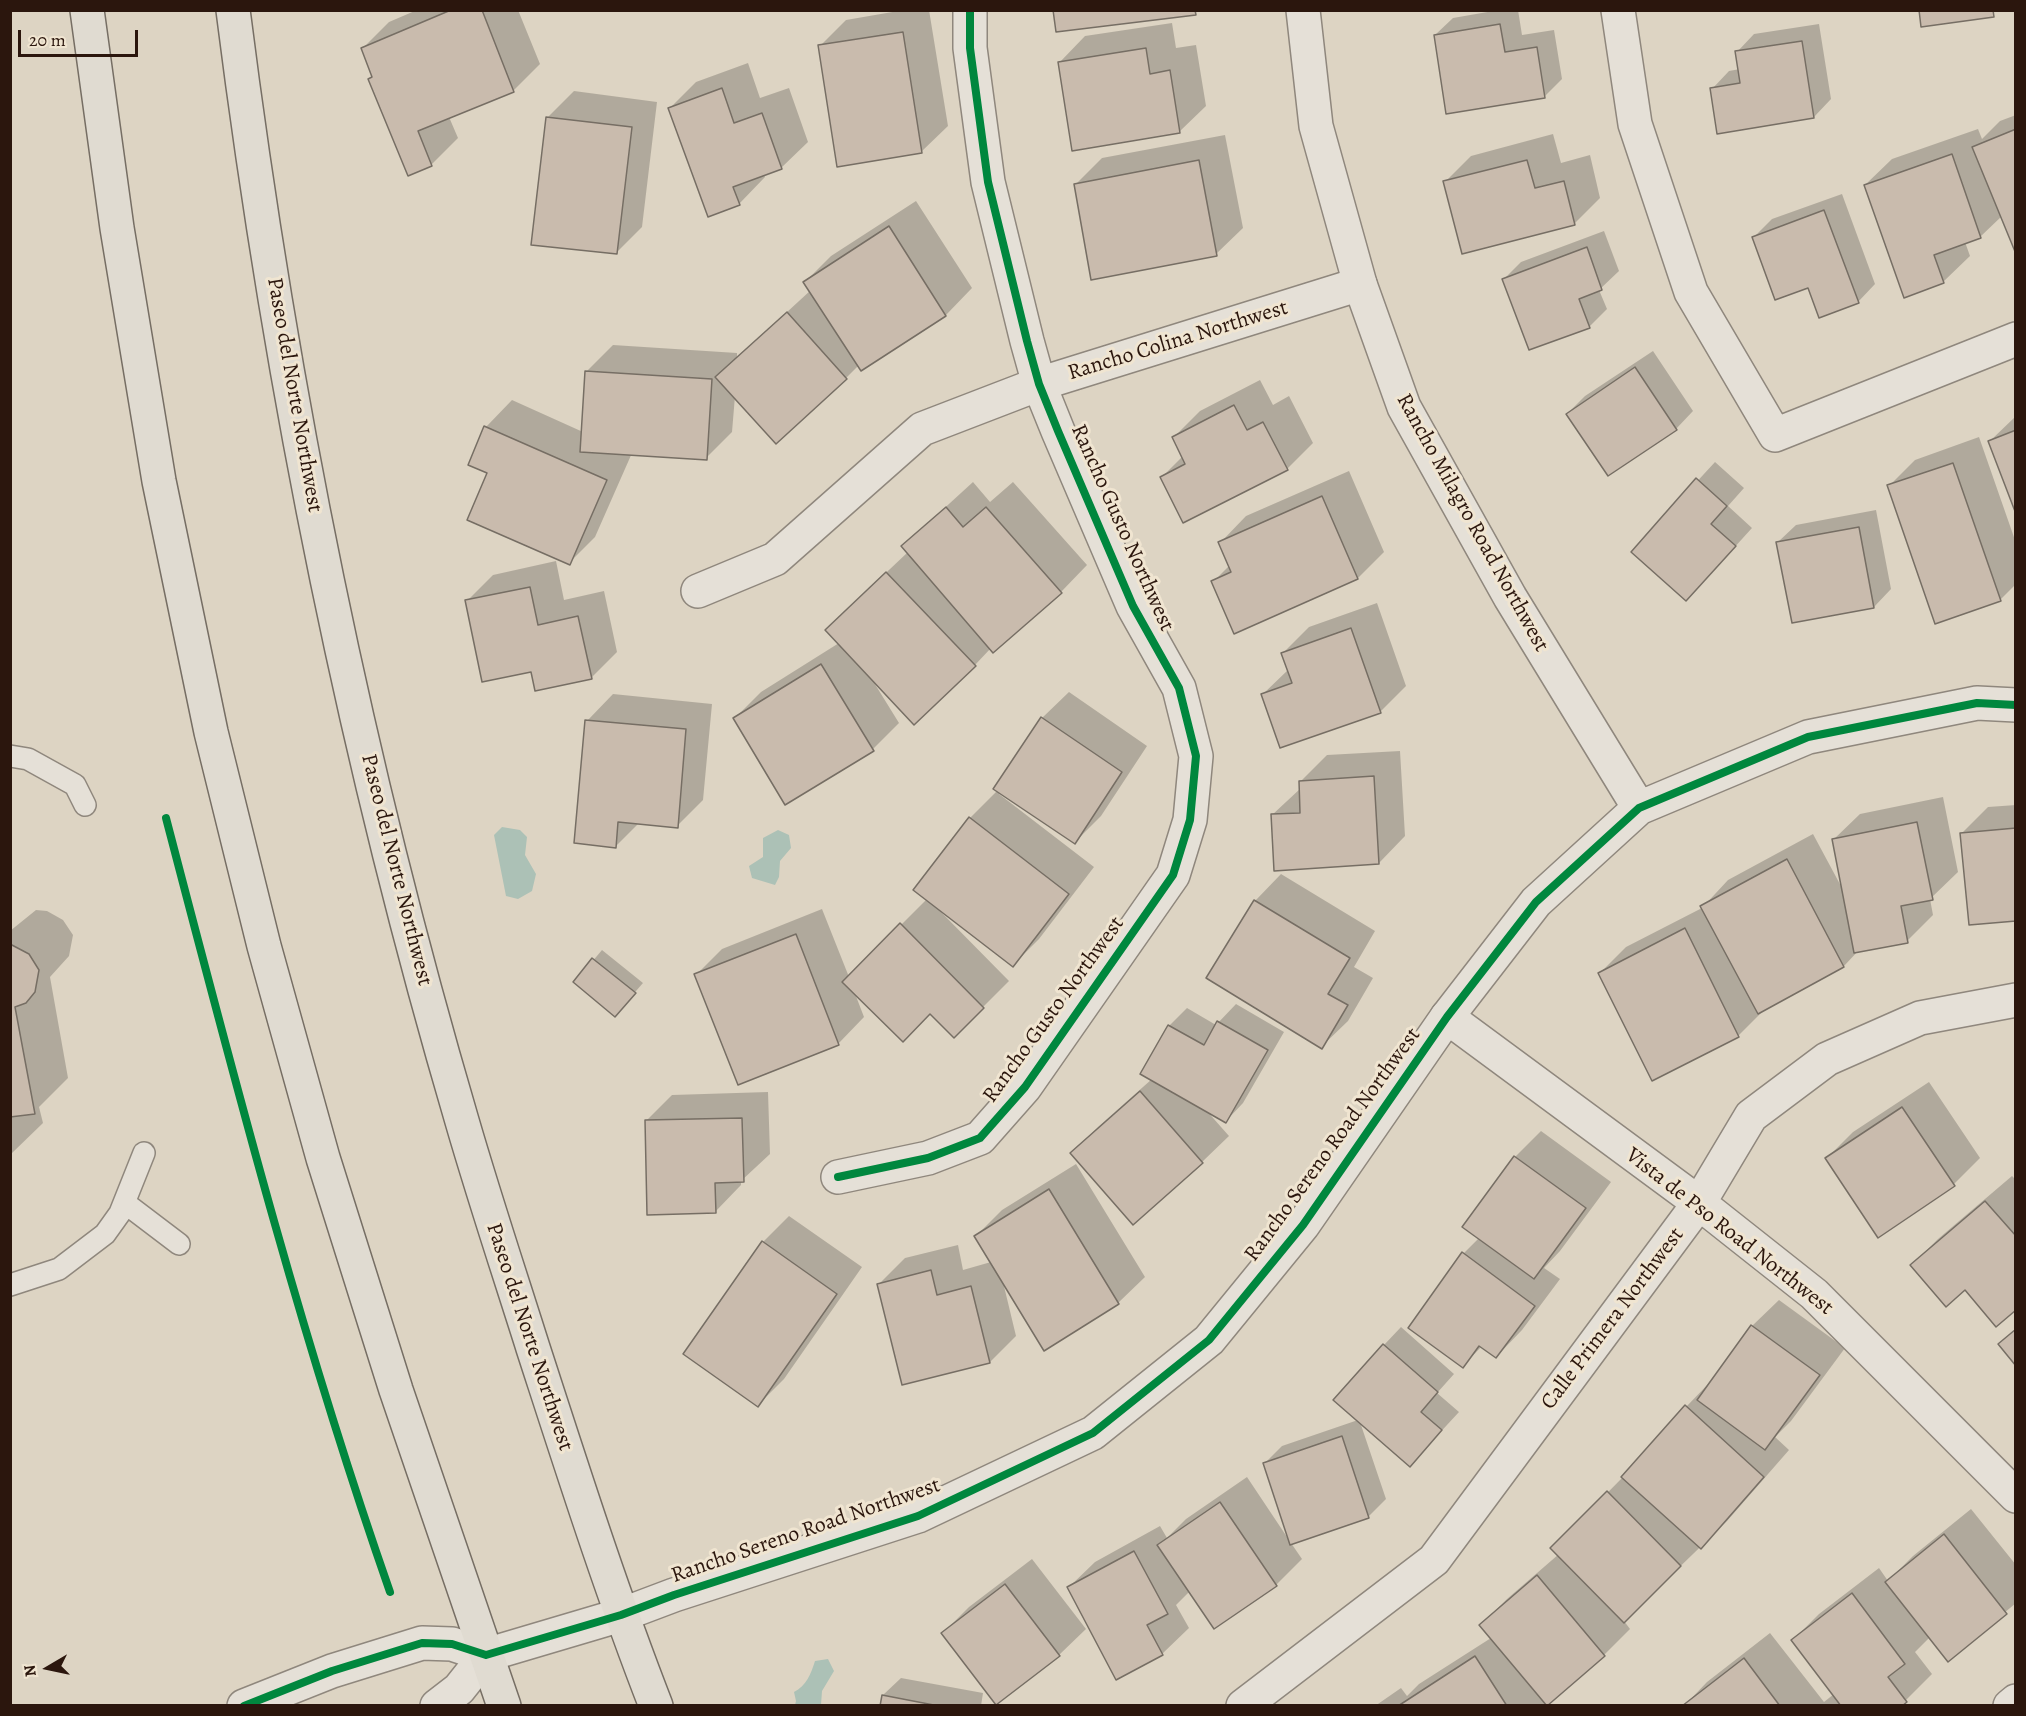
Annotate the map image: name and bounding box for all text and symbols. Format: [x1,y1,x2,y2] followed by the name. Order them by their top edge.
[21,18,141,56] scale bar
[29,28,66,52] text: 20 m
[260,275,328,515] street label: Paseo del Norte Northwest
[1065,295,1291,387] street label: Rancho Colina Northwest
[1390,389,1554,657] street label: Rancho Milagro Road Northwest
[1064,420,1180,636] street label: Rancho Gusto Northwest
[354,751,438,989] street label: Paseo del Norte Northwest
[978,912,1130,1108] street label: Rancho Gusto Northwest
[1239,1023,1427,1267] street label: Rancho Sereno Road Northwest
[1620,1143,1838,1321] street label: Vista de Pso Road Northwest
[480,1220,578,1454] street label: Paseo del Norte Northwest
[1536,1223,1690,1415] street label: Calle Primera Northwest
[668,1472,944,1590] street label: Rancho Sereno Road Northwest
[18,1638,78,1698] north arrow
[18,1663,42,1678] text: N

